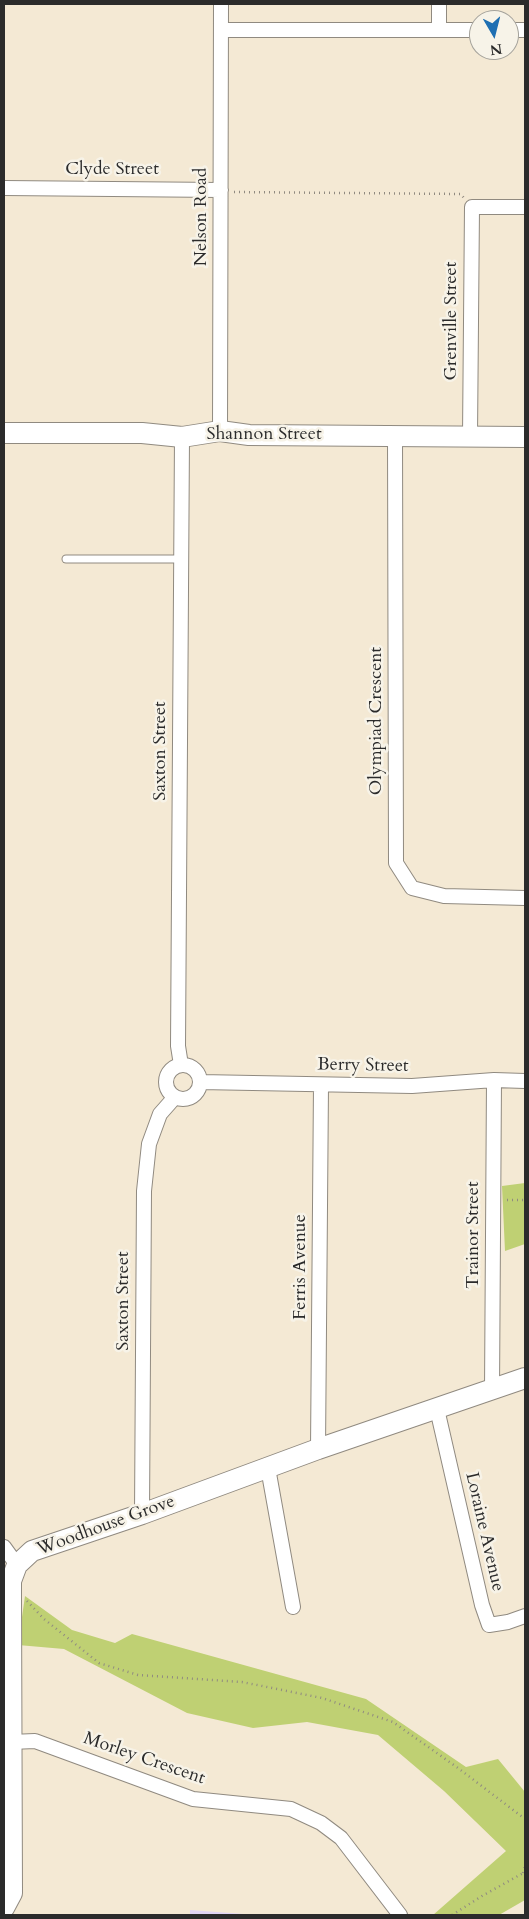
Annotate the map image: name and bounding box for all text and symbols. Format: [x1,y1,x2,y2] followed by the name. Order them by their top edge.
[469,10,519,60] north arrow
[489,39,503,60] text: N
[65,159,159,181] street label: Clyde Street
[191,168,213,266] street label: Nelson Road
[441,262,463,380] street label: Grenville Street
[206,424,322,446] street label: Shannon Street
[366,647,388,795] street label: Olympiad Crescent
[150,701,172,801] street label: Saxton Street
[317,1054,409,1078] street label: Berry Street
[463,1181,485,1289] street label: Trainor Street
[290,1214,312,1320] street label: Ferris Avenue
[113,1251,135,1351] street label: Saxton Street
[460,1470,508,1594] street label: Loraine Avenue
[34,1491,178,1561] street label: Woodhouse Grove
[80,1728,208,1790] street label: Morley Crescent

